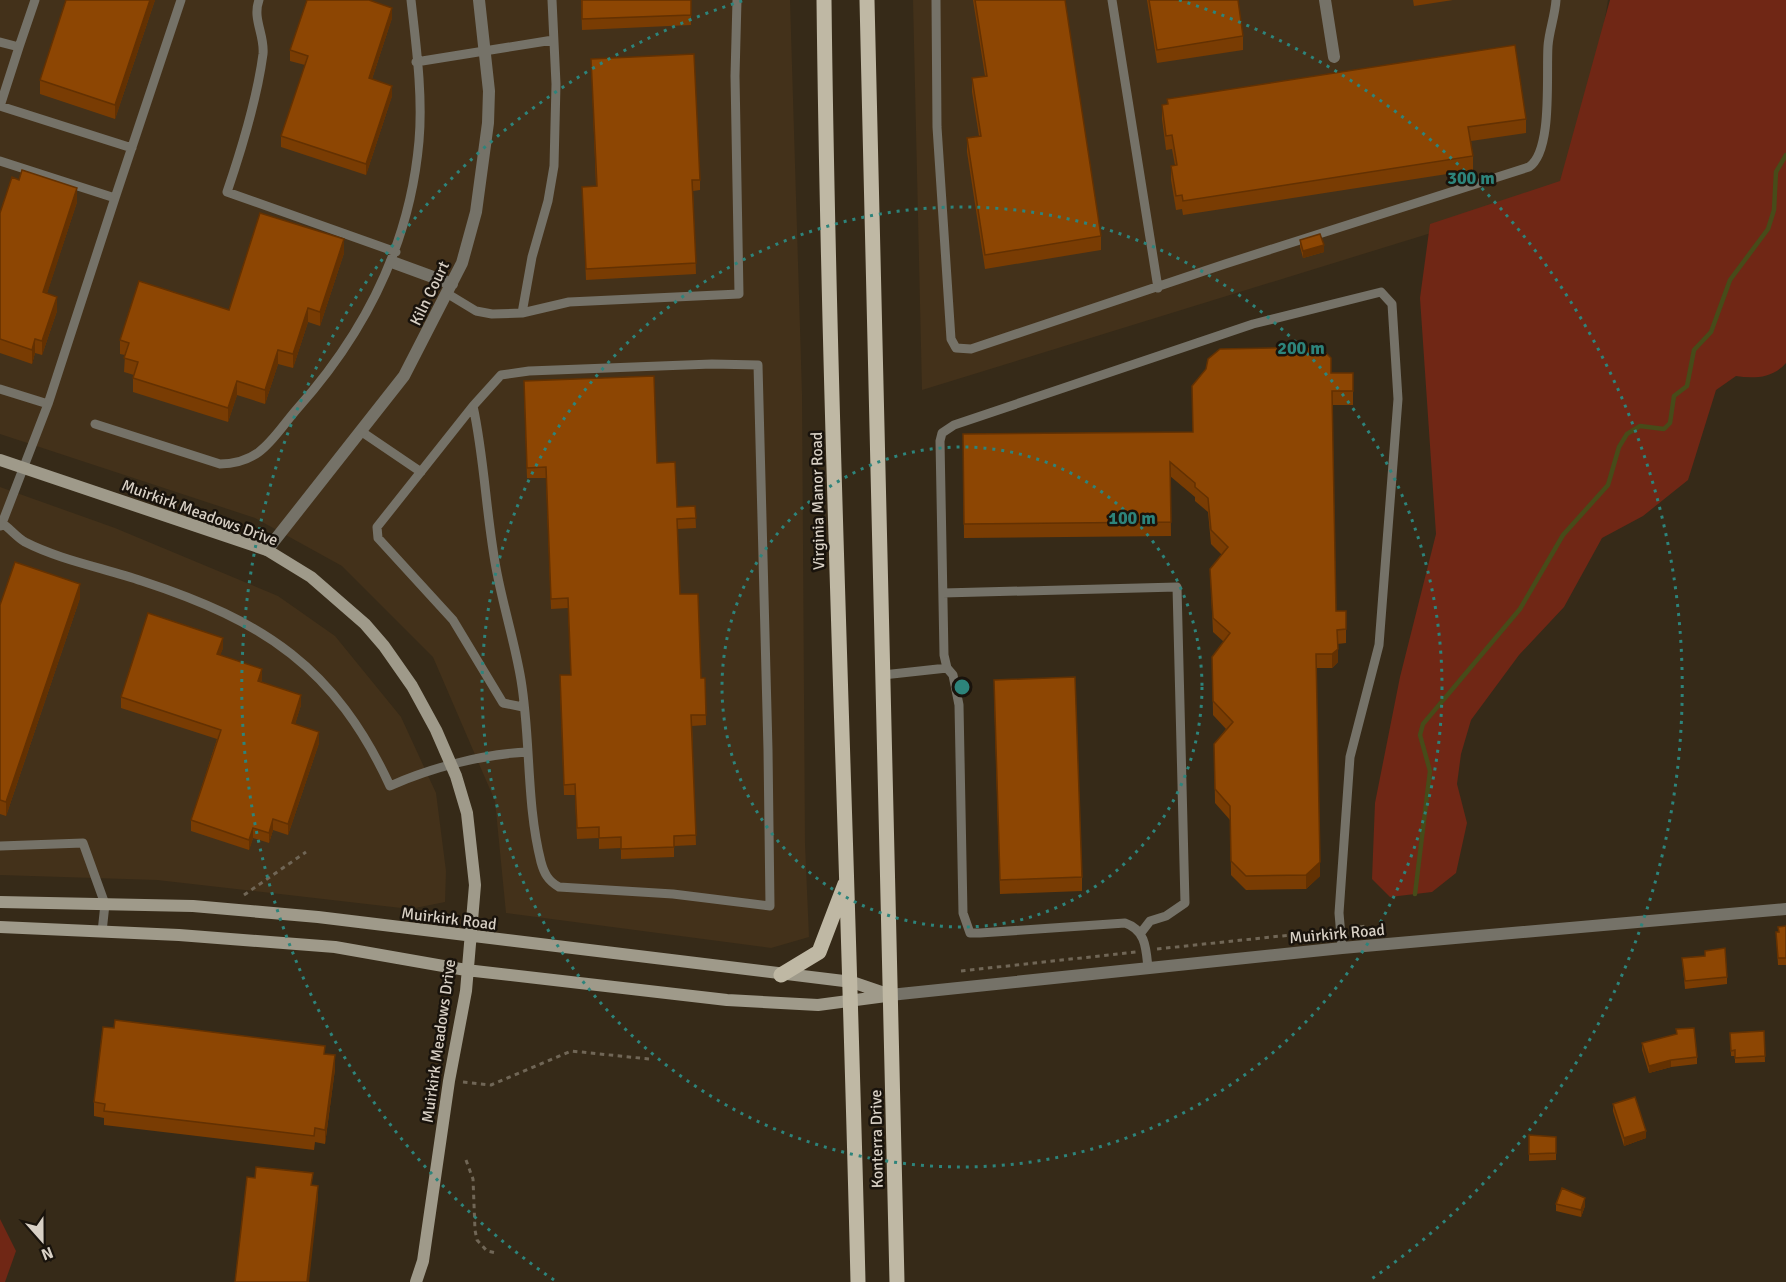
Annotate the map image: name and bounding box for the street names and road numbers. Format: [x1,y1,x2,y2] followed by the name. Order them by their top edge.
[406,258,454,329] street label: Kiln Court
[807,432,829,570] street label: Virginia Manor Road
[119,475,281,551] street label: Muirkirk Meadows Drive
[400,903,498,935] street label: Muirkirk Road
[1289,920,1386,948] street label: Muirkirk Road
[418,958,460,1124] street label: Muirkirk Meadows Drive
[866,1089,888,1189] street label: Konterra Drive

